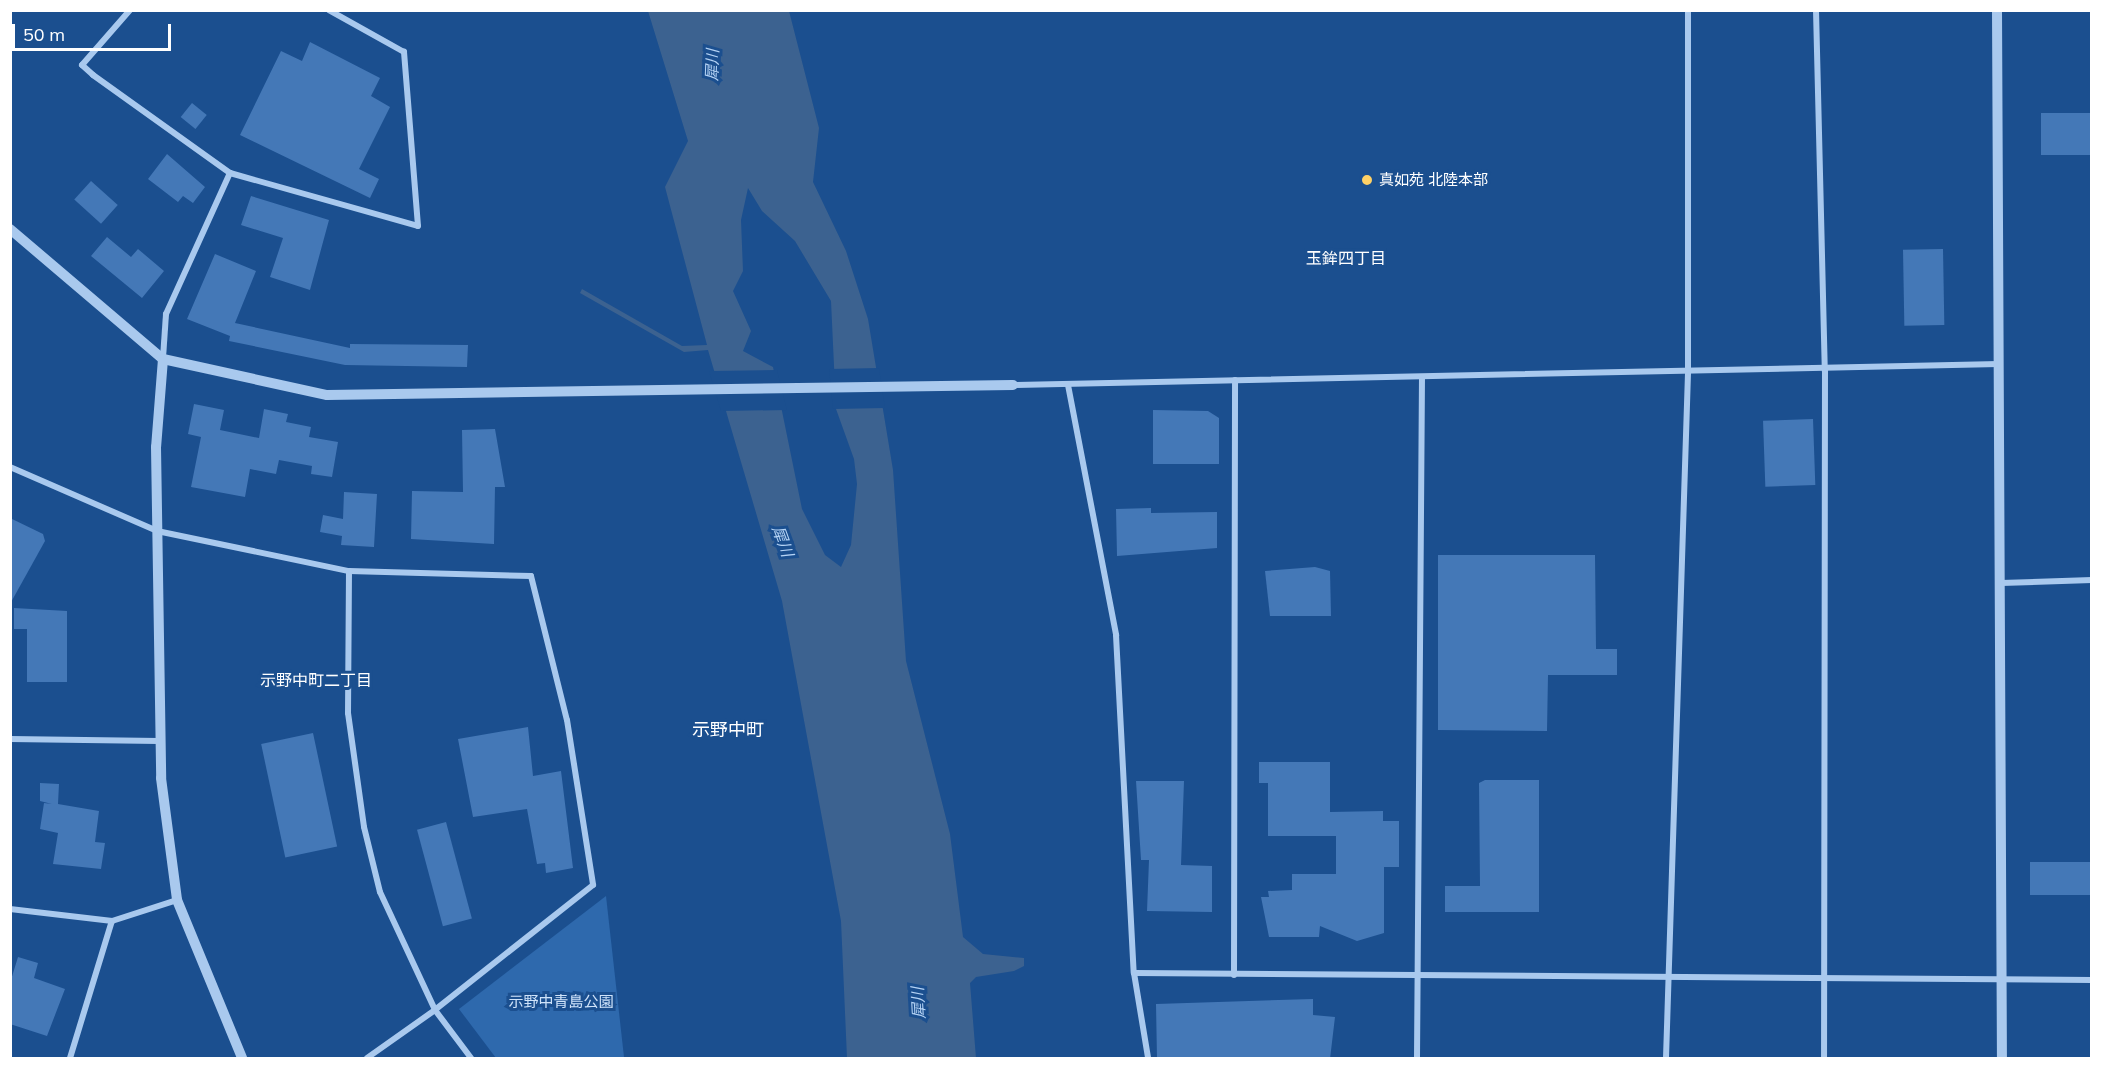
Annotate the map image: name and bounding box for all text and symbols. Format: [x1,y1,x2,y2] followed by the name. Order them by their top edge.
[15,12,174,50] scale bar
[23,23,65,46] text: 50 m
[702,49,722,81] water label: 犀川
[1379,171,1488,189] place label: 真如苑 北陸本部
[1360,173,1374,187] marker: 真如苑 北陸本部
[1306,248,1386,268] district label: 玉鉾四丁目
[769,523,797,559] water label: 犀川
[260,670,372,690] district label: 示野中町二丁目
[692,719,764,741] district label: 示野中町
[908,987,928,1019] water label: 犀川
[509,993,613,1011] park label: 示野中青島公園

